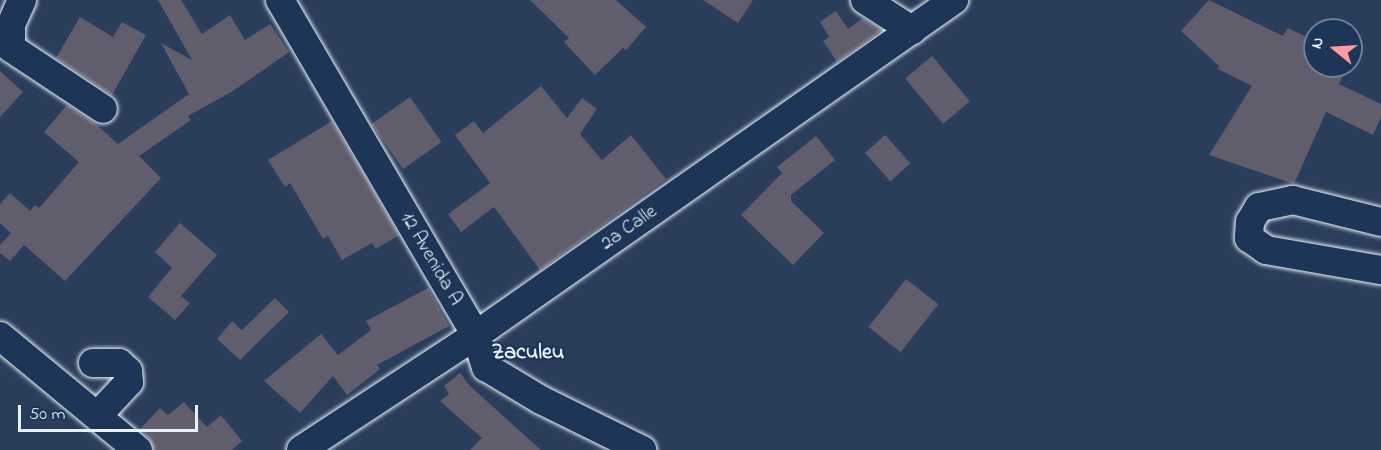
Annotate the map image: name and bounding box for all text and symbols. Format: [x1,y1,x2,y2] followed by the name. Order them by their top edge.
[1303,18,1363,78] north arrow
[1305,34,1331,52] text: N
[596,200,662,256] street label: 2a Calle
[395,208,467,310] street label: 12 Avenida A
[492,341,564,367] district label: Zaculeu
[21,393,201,431] scale bar
[29,402,66,428] text: 50 m

